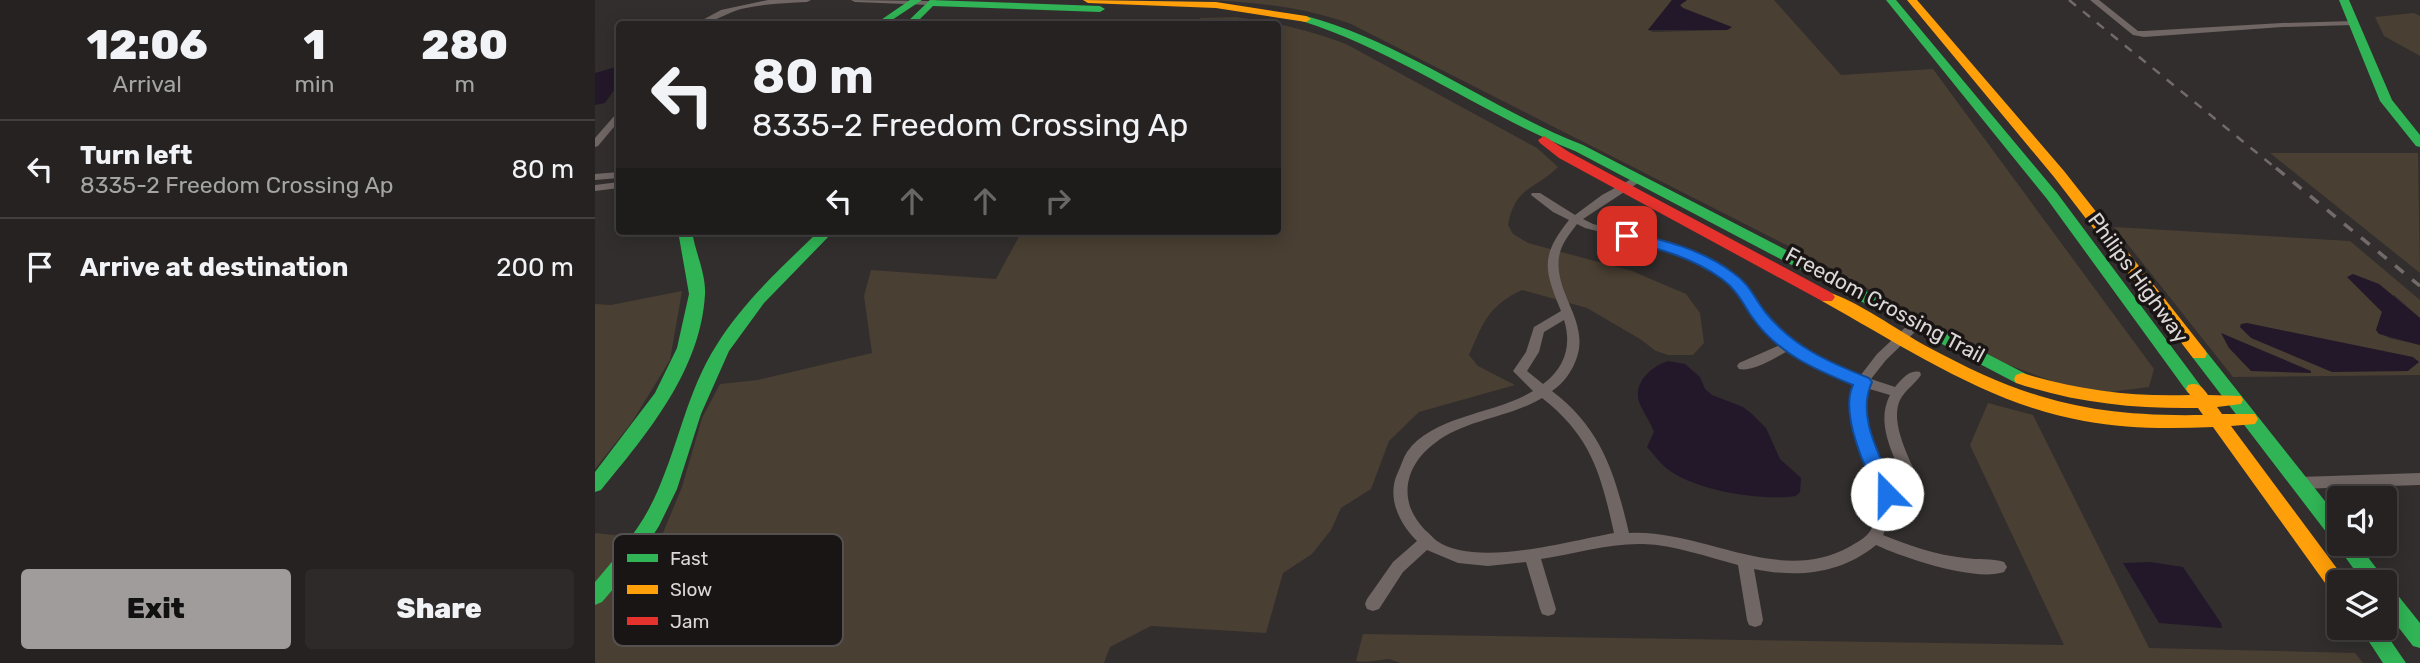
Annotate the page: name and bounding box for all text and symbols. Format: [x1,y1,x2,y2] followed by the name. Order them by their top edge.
[87,20,208,70] text: 12:06
[303,20,326,70] text: 1
[421,20,508,70] text: 280
[752,47,874,105] text: 80 m
[637,49,728,140] icon: left
[113,70,182,98] text: Arrival
[295,70,335,98] text: min
[455,70,475,98] text: m
[752,106,1188,144] text: 8335-2 Freedom Crossing Ap
[80,140,192,171] text: Turn left
[21,150,59,188] icon: left
[511,154,574,185] text: 80 m
[80,171,394,199] text: 8335-2 Freedom Crossing Ap
[820,182,858,220] icon: left
[893,182,931,220] icon: ahead
[966,182,1004,220] icon: ahead
[1039,182,1077,220] icon: right
[1597,206,1657,266] pin
[2083,208,2194,348] street label: Philips Highway
[1608,217,1646,255] icon: arrive
[1781,241,1989,368] street label: Freedom Crossing Trail
[21,248,59,286] icon: arrive
[80,252,348,283] text: Arrive at destination
[496,252,574,283] text: 200 m
[1850,457,1924,531] position arrow
[2327,486,2397,640] map controls
[2327,486,2397,556] button: sound
[613,534,843,646] legend
[670,547,709,570] text: Fast
[21,569,291,649] button: Exit
[305,569,574,649] button: Share
[2327,570,2397,640] button: layers
[670,578,712,601] text: Slow
[670,610,709,633] text: Jam

